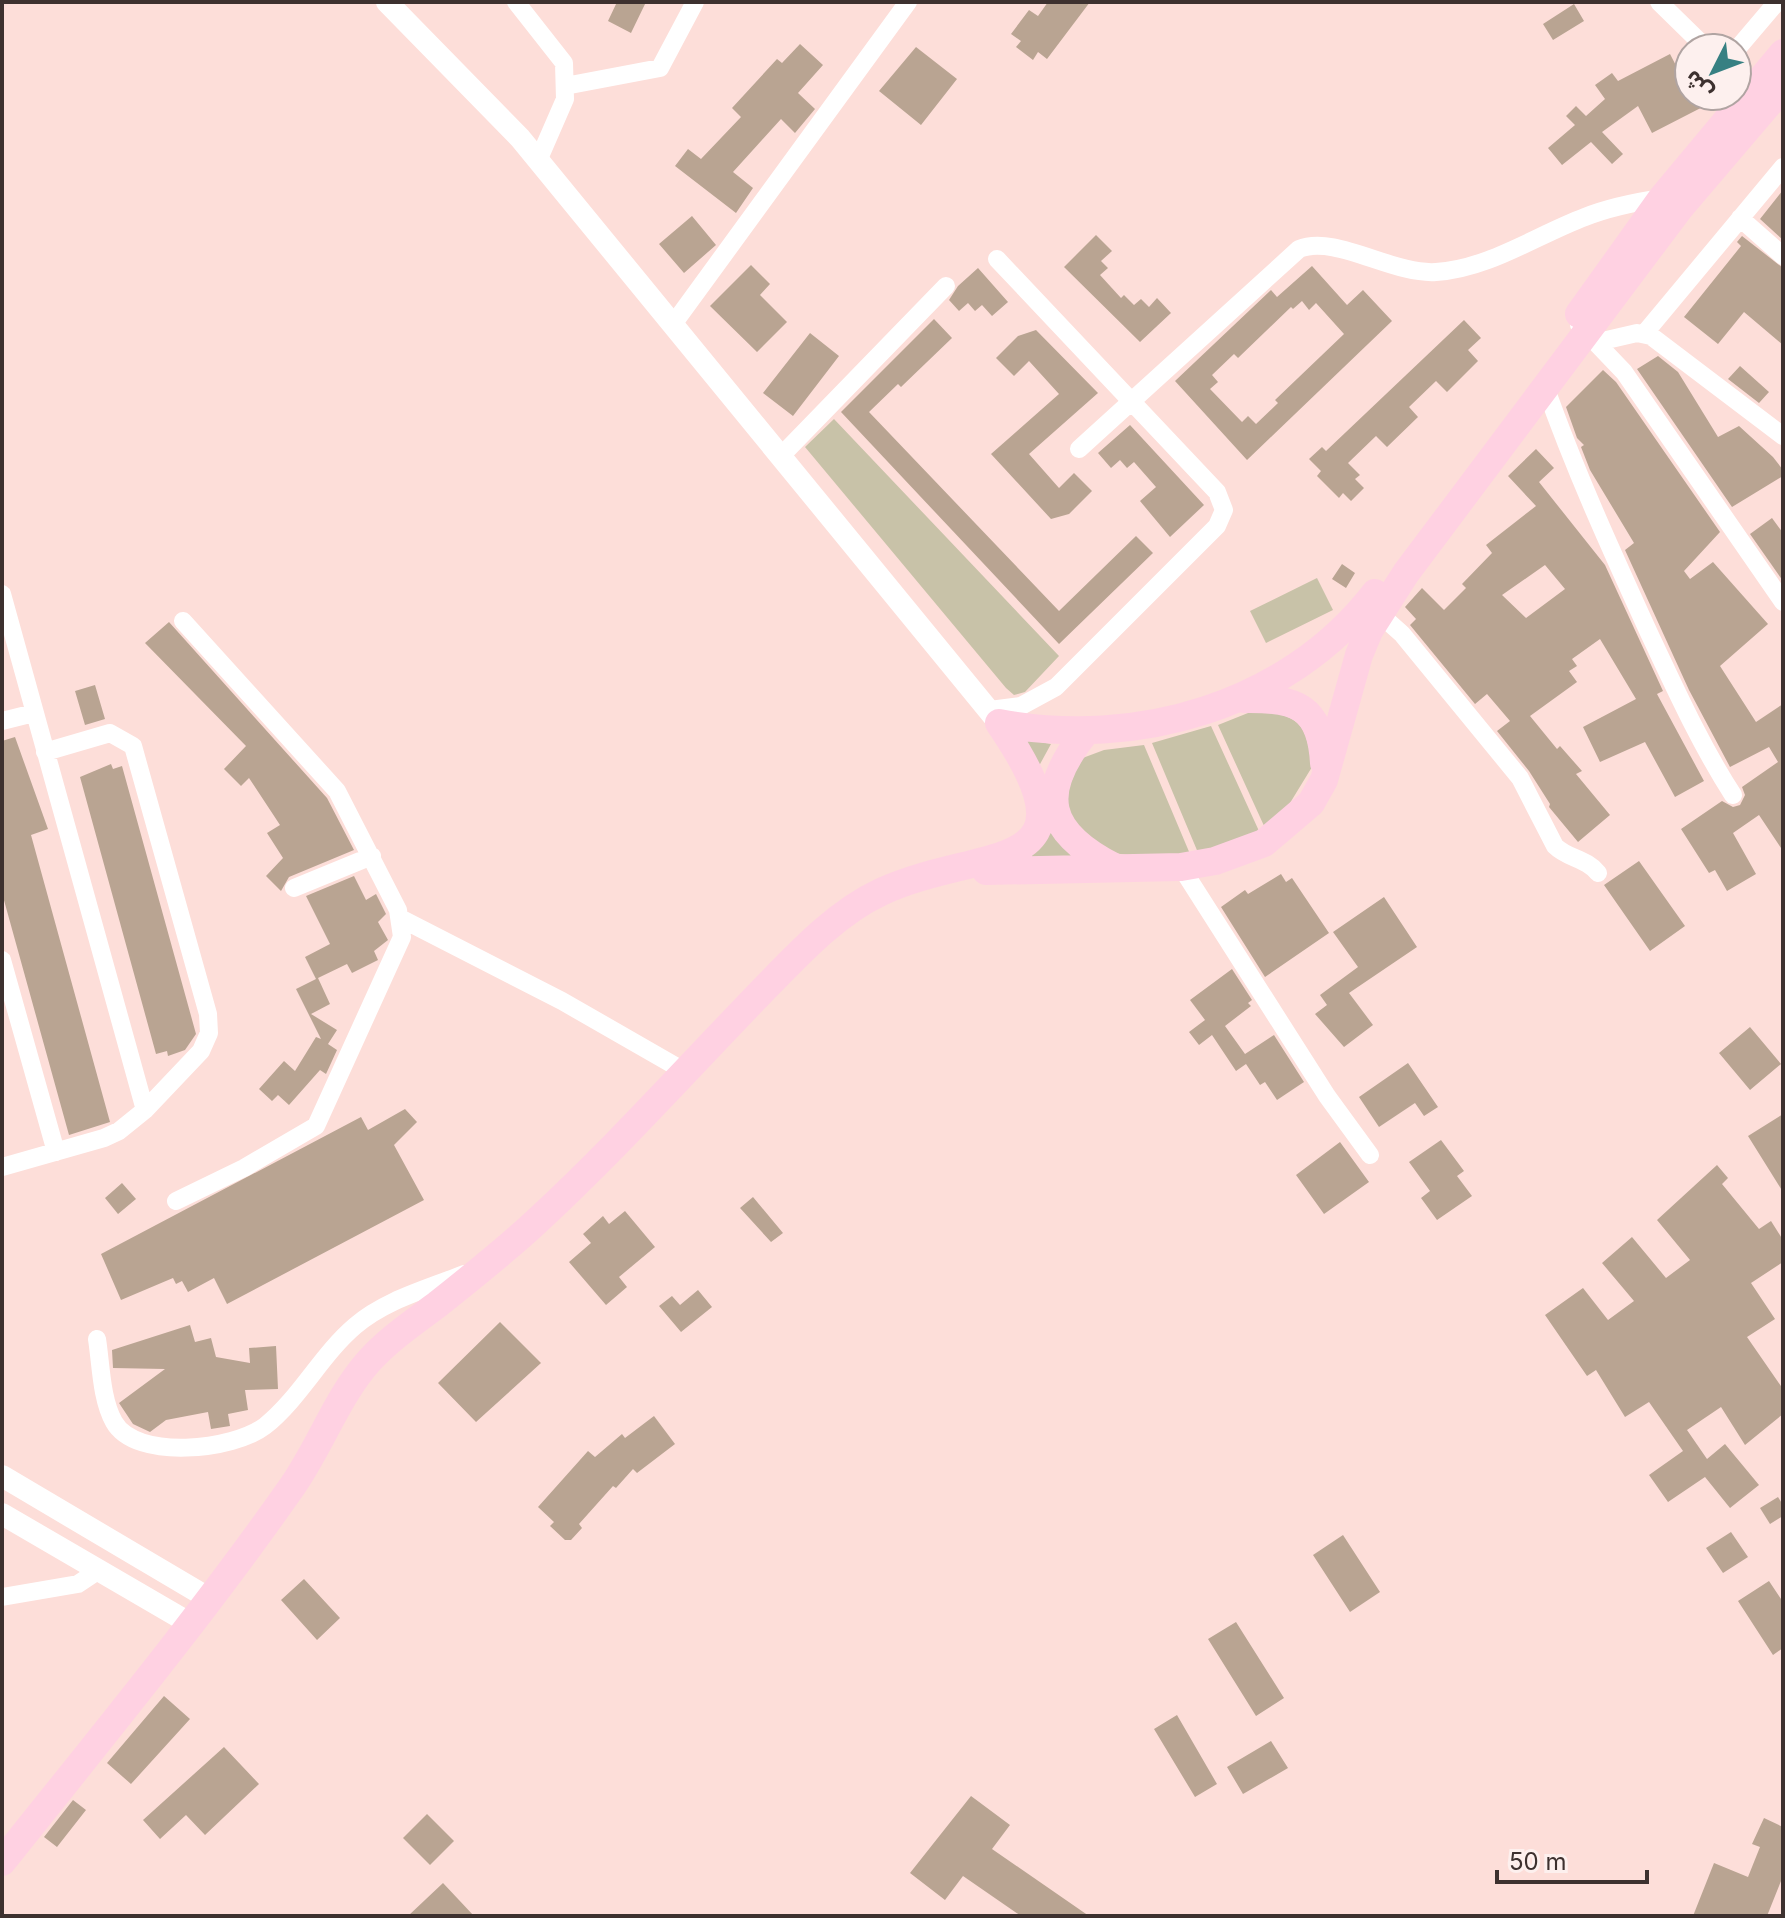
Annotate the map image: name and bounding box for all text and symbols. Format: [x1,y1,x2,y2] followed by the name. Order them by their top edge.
[1673,32,1753,112] north arrow
[1678,65,1718,105] text: ش
[1497,1834,1647,1884] scale bar
[1509,1847,1567,1876] text: 50 m

